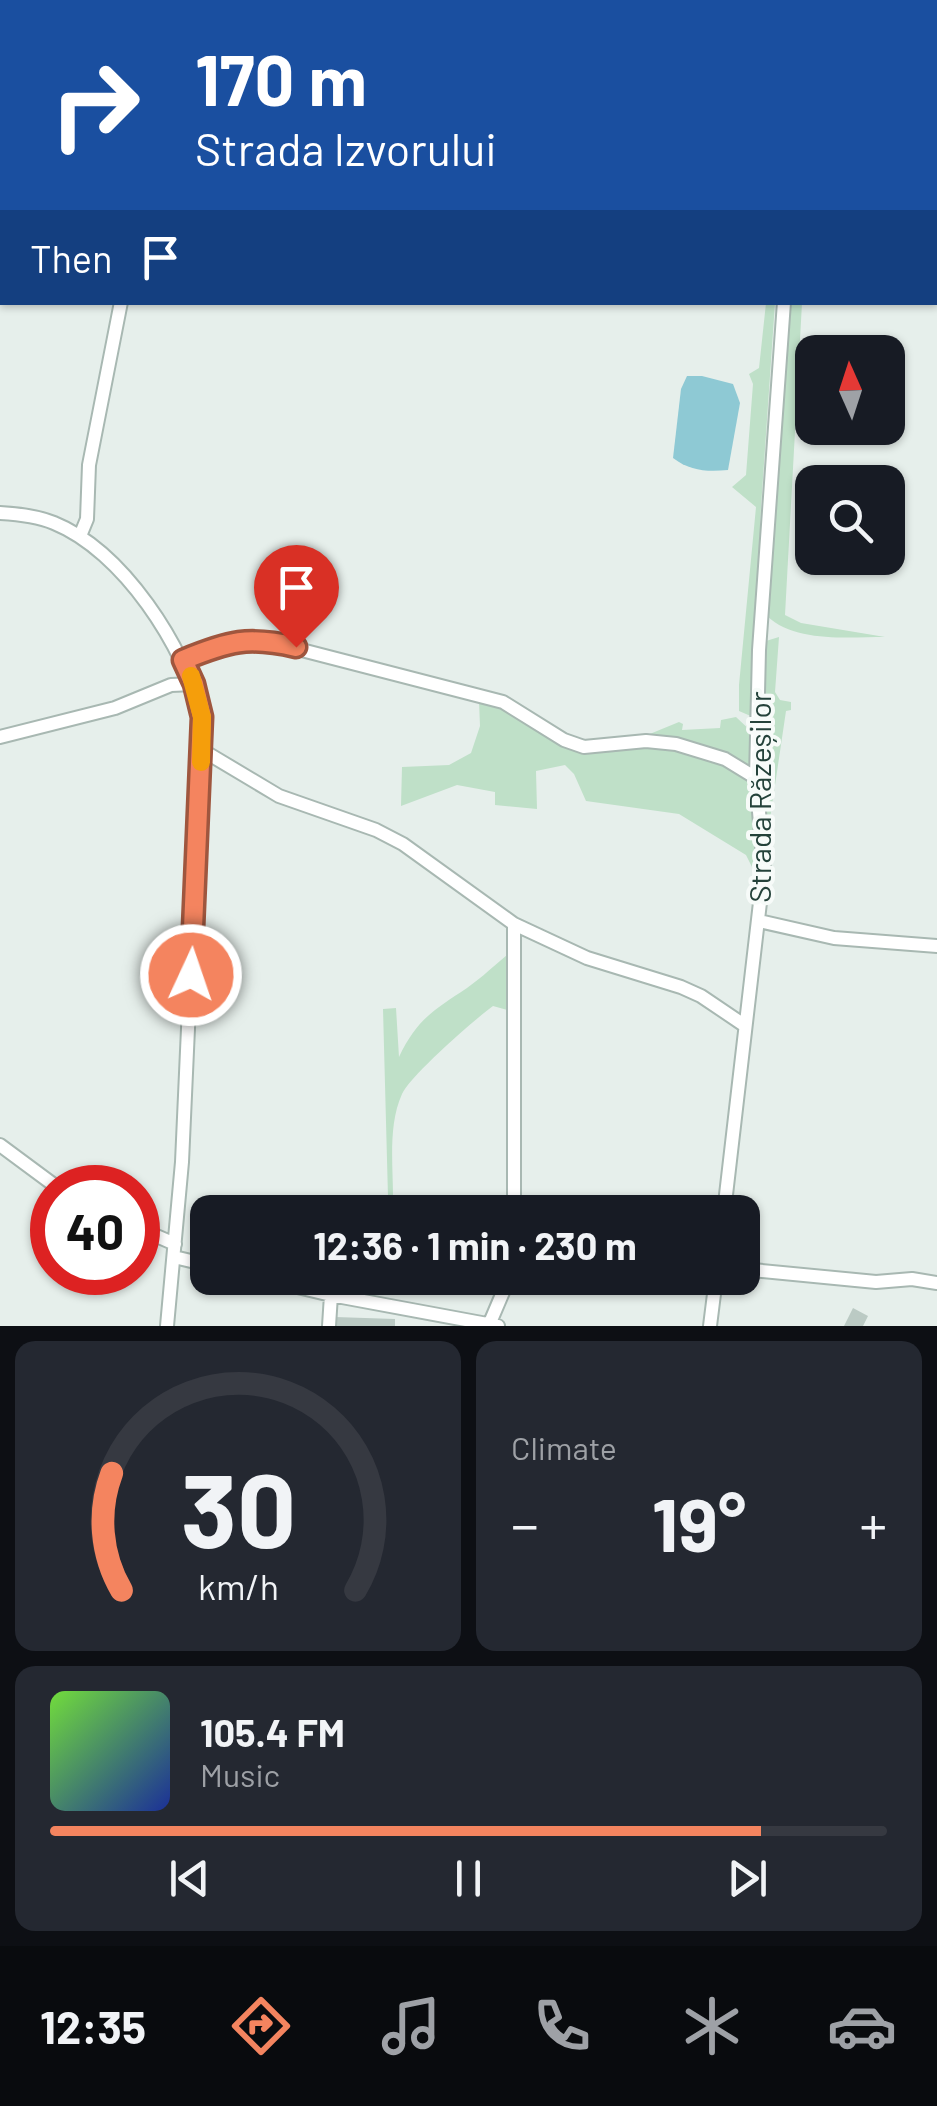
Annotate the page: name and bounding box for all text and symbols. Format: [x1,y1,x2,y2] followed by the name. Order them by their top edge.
[195,36,367,120] text: 170 m
[30,40,160,170] icon: right
[195,121,497,175] text: Strada Izvorului
[133,230,188,285] icon: arrive
[30,235,113,281] text: Then
[795,335,905,445] north arrow
[795,335,905,575] map controls
[795,465,905,575] button: search
[254,545,339,648] pin
[269,560,324,615] icon: arrive
[741,691,777,903] street label: Strada Răzeșilor
[139,923,243,1027] position arrow
[30,1165,160,1295] speed limit sign: 40
[313,1222,637,1268] text: 12:36 · 1 min · 230 m
[511,1428,617,1466] text: Climate
[180,1444,296,1569] text: 30
[652,1477,746,1567] text: 19°
[511,1490,539,1556] text: −
[859,1490,887,1556] text: +
[198,1564,278,1607] text: km/h
[200,1709,345,1755] text: 105.4 FM
[200,1755,280,1793] text: Music
[162,1851,217,1906] icon: previous
[441,1851,496,1906] icon: pause
[720,1851,775,1906] icon: next
[226,1991,296,2061] icon: directions
[376,1991,446,2061] icon: music
[527,1991,597,2061] icon: phone
[677,1991,747,2061] icon: climate
[827,1991,897,2061] icon: car
[40,1999,146,2053] text: 12:35

